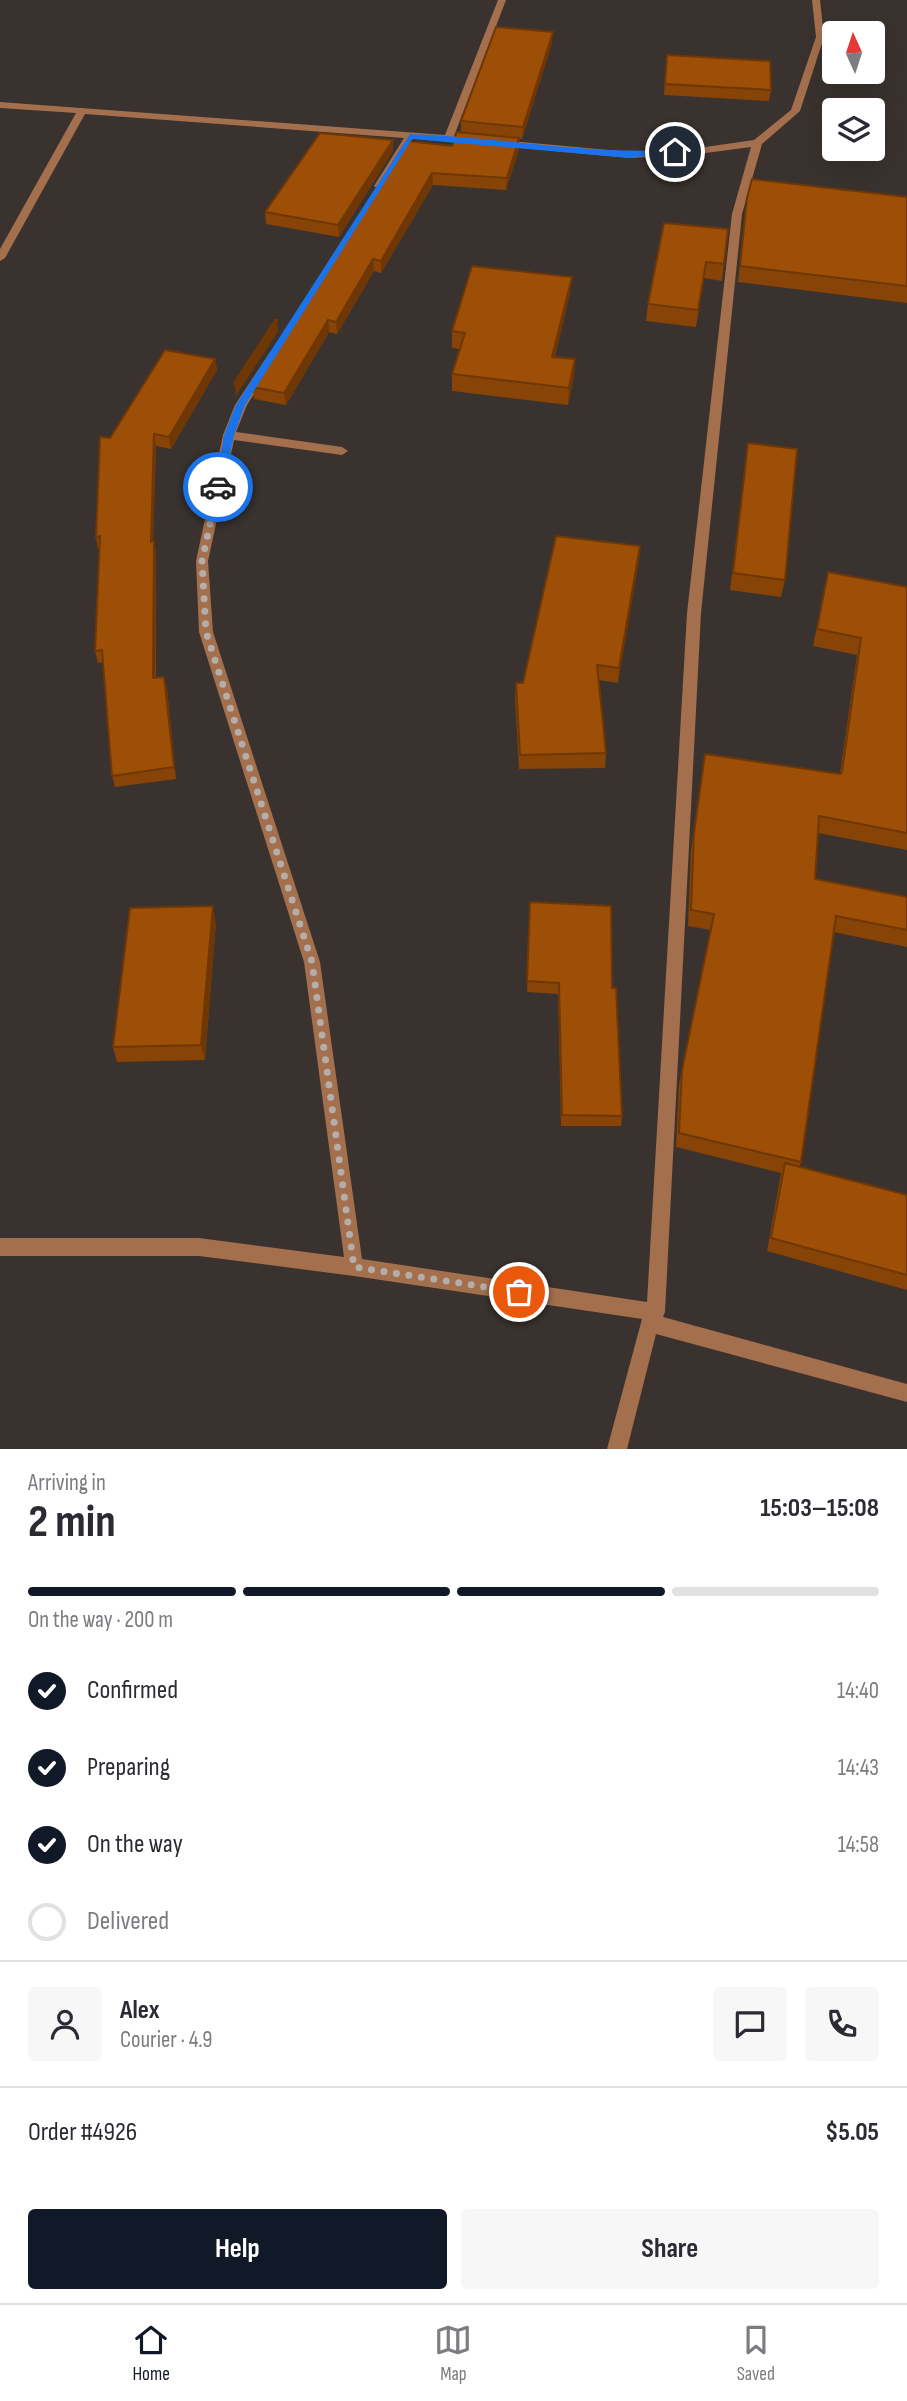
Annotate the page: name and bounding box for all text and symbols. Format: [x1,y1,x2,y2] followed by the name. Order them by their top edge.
[822,21,886,84] north arrow
[822,21,885,161] map controls
[822,98,885,161] button: layers
[645,122,705,182] pin
[656,133,694,171] icon: home
[183,452,253,522] courier
[199,468,237,506] icon: car
[489,1262,549,1322] pin
[500,1273,538,1311] icon: bag
[28,1469,106,1497] text: Arriving in
[760,1493,879,1524] text: 15:03–15:08
[28,1495,116,1550] text: 2 min
[28,1606,173,1634] text: On the way · 200 m
[28,1672,66,1710] icon: check
[87,1675,178,1706] text: Confirmed
[837,1677,879,1705] text: 14:40
[28,1749,66,1787] icon: check
[87,1752,170,1783] text: Preparing
[838,1754,879,1782] text: 14:43
[28,1826,66,1864] icon: check
[87,1829,183,1860] text: On the way
[838,1831,879,1859] text: 14:58
[87,1906,169,1937] text: Delivered
[28,1987,102,2061] button: person
[713,1987,787,2061] button: chat
[805,1987,879,2061] button: phone
[120,1995,160,2026] text: Alex
[120,2026,212,2054] text: Courier · 4.9
[28,2117,137,2148] text: Order #4926
[825,2117,879,2148] text: $5.05
[28,2209,447,2289] button: Help
[461,2209,879,2289] button: Share
[132,2321,170,2386] tab: Home
[434,2321,472,2386] tab: Map
[737,2321,775,2386] tab: Saved

